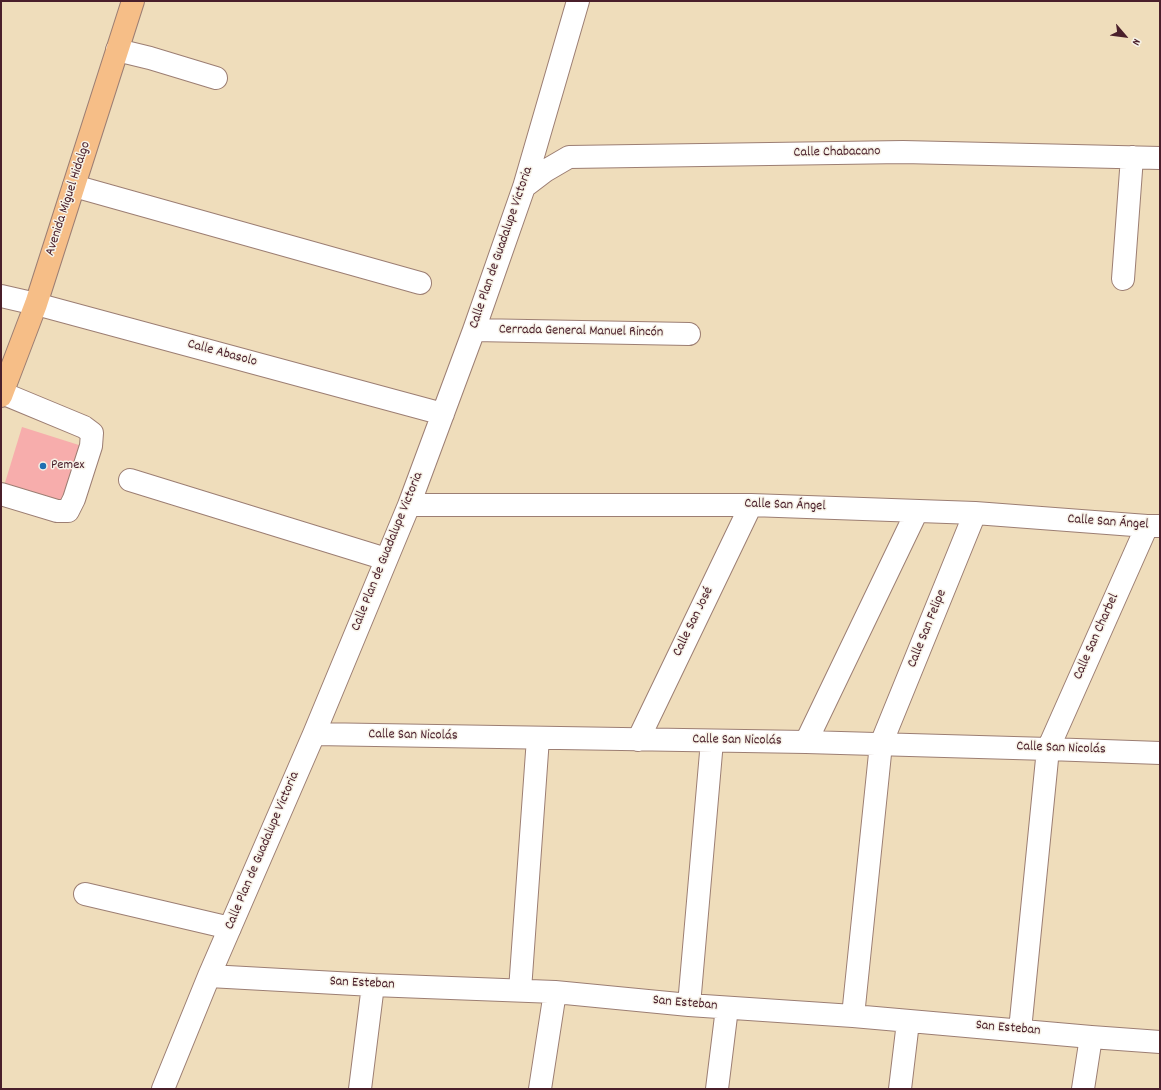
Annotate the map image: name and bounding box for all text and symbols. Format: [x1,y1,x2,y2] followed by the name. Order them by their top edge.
[1105,16,1145,56] north arrow
[1127,35,1144,48] text: N
[43,140,95,258] street label: Avenida Miguel Hidalgo
[793,144,881,162] street label: Calle Chabacano
[466,165,538,331] street label: Calle Plan de Guadalupe Victoria
[499,322,663,342] street label: Cerrada General Manuel Rincón
[185,337,259,371] street label: Calle Abasolo
[51,458,84,474] place label: Pemex
[38,461,48,471] marker: Pemex
[348,470,428,634] street label: Calle Plan de Guadalupe Victoria
[744,496,826,516] street label: Calle San Ángel
[1067,512,1149,534] street label: Calle San Ángel
[670,585,718,659] street label: Calle San José
[905,587,951,671] street label: Calle San Felipe
[1071,591,1123,683] street label: Calle San Charbel
[368,727,458,745] street label: Calle San Nicolás
[692,732,782,750] street label: Calle San Nicolás
[1016,739,1106,759] street label: Calle San Nicolás
[222,769,304,933] street label: Calle Plan de Guadalupe Victoria
[329,974,395,994] street label: San Esteban
[652,993,718,1015] street label: San Esteban
[975,1018,1041,1040] street label: San Esteban

